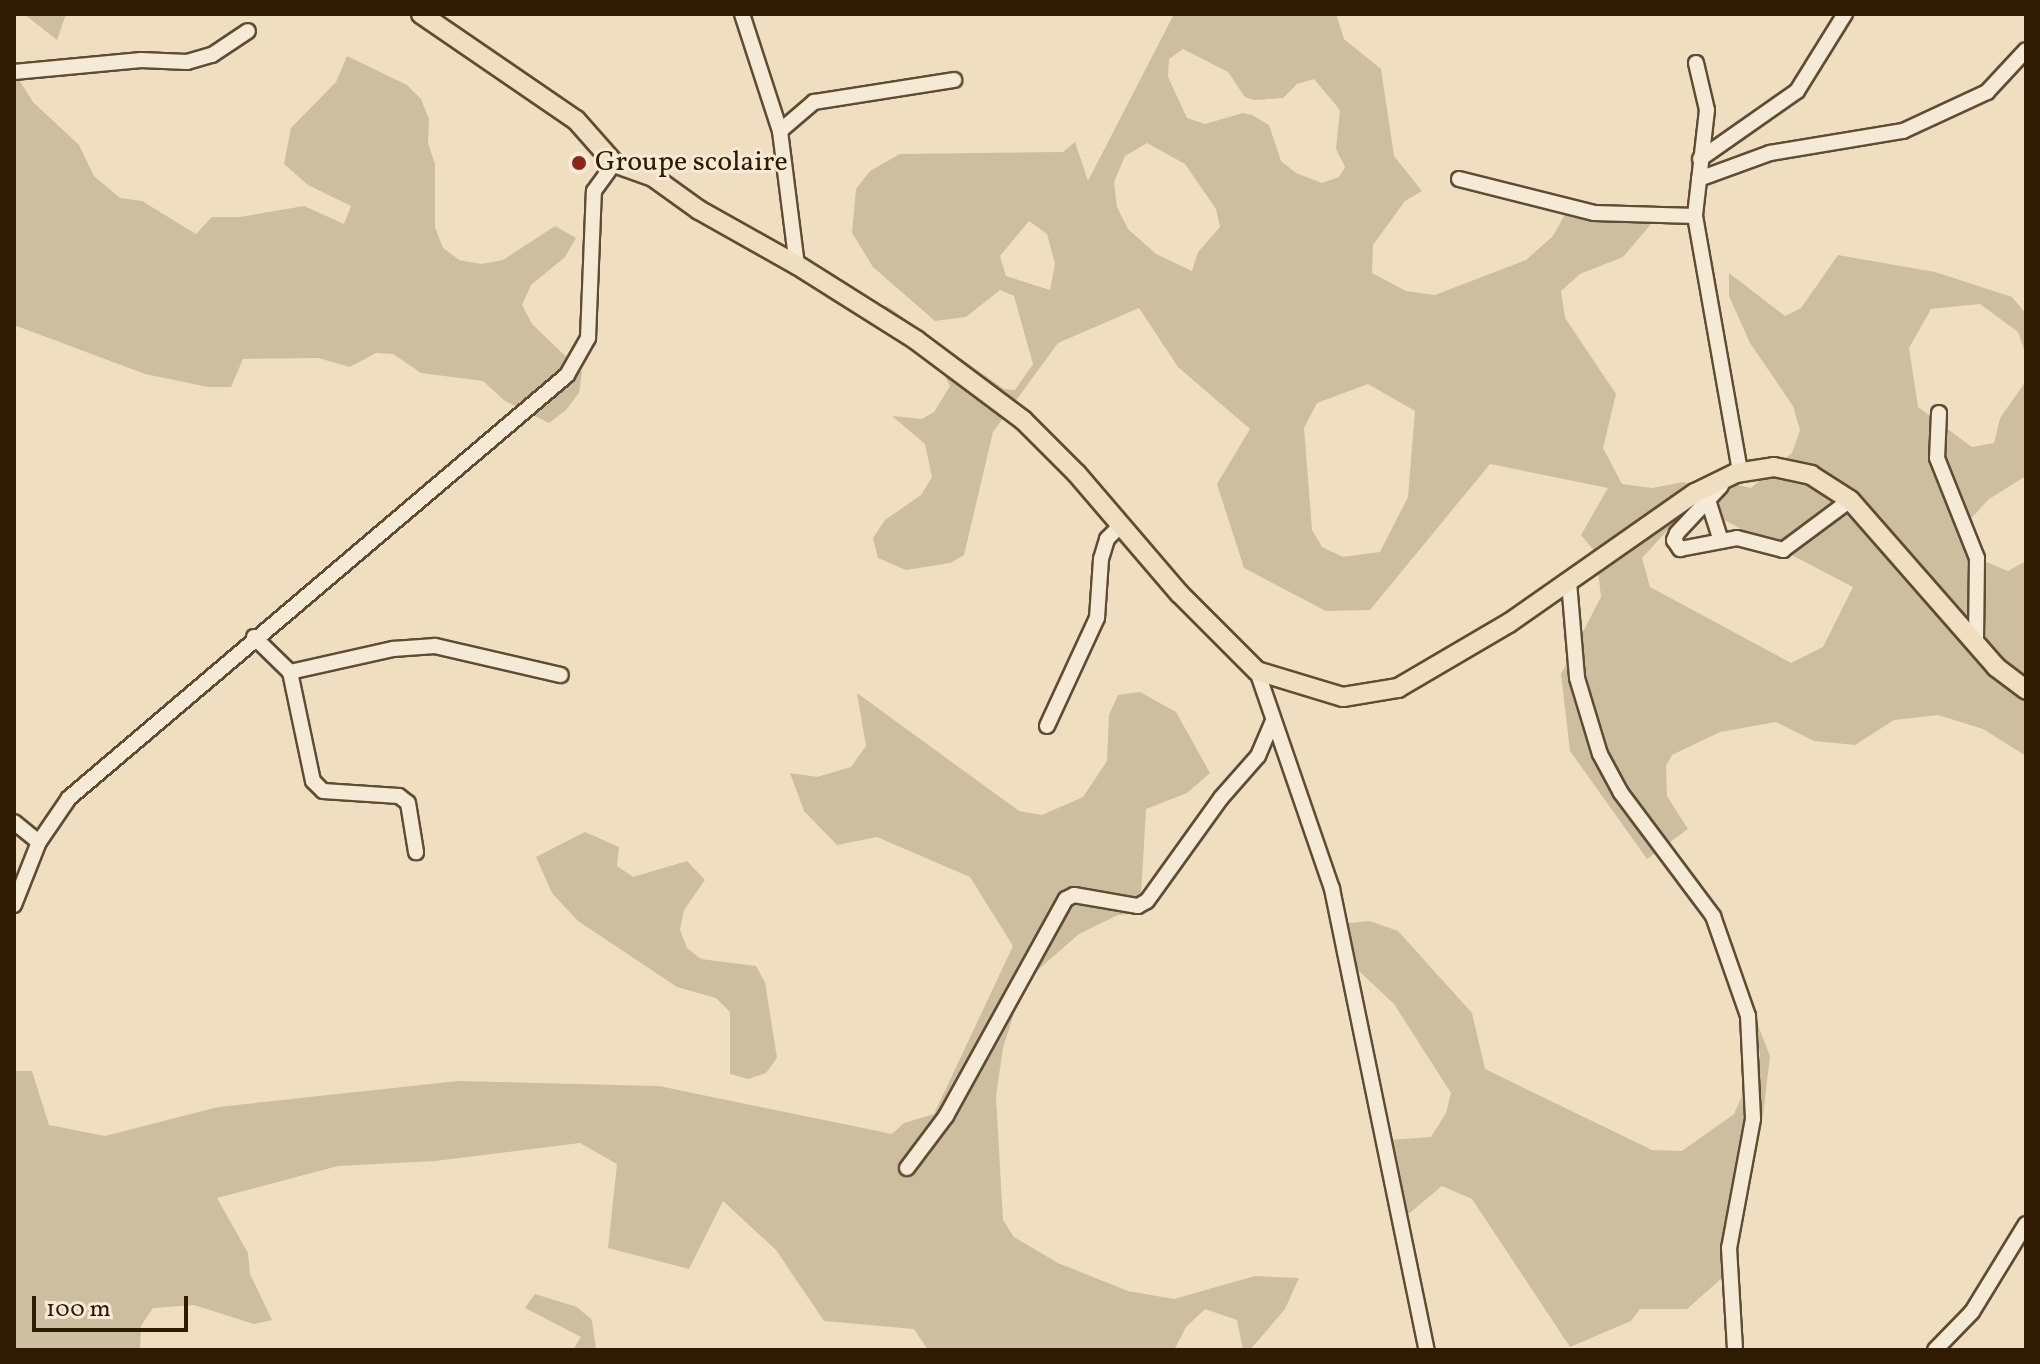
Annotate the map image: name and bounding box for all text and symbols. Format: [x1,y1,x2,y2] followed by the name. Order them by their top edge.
[595,146,788,180] place label: Groupe scolaire
[570,154,588,172] marker: Groupe scolaire
[36,1280,192,1330] scale bar
[46,1293,111,1327] text: 100 m

